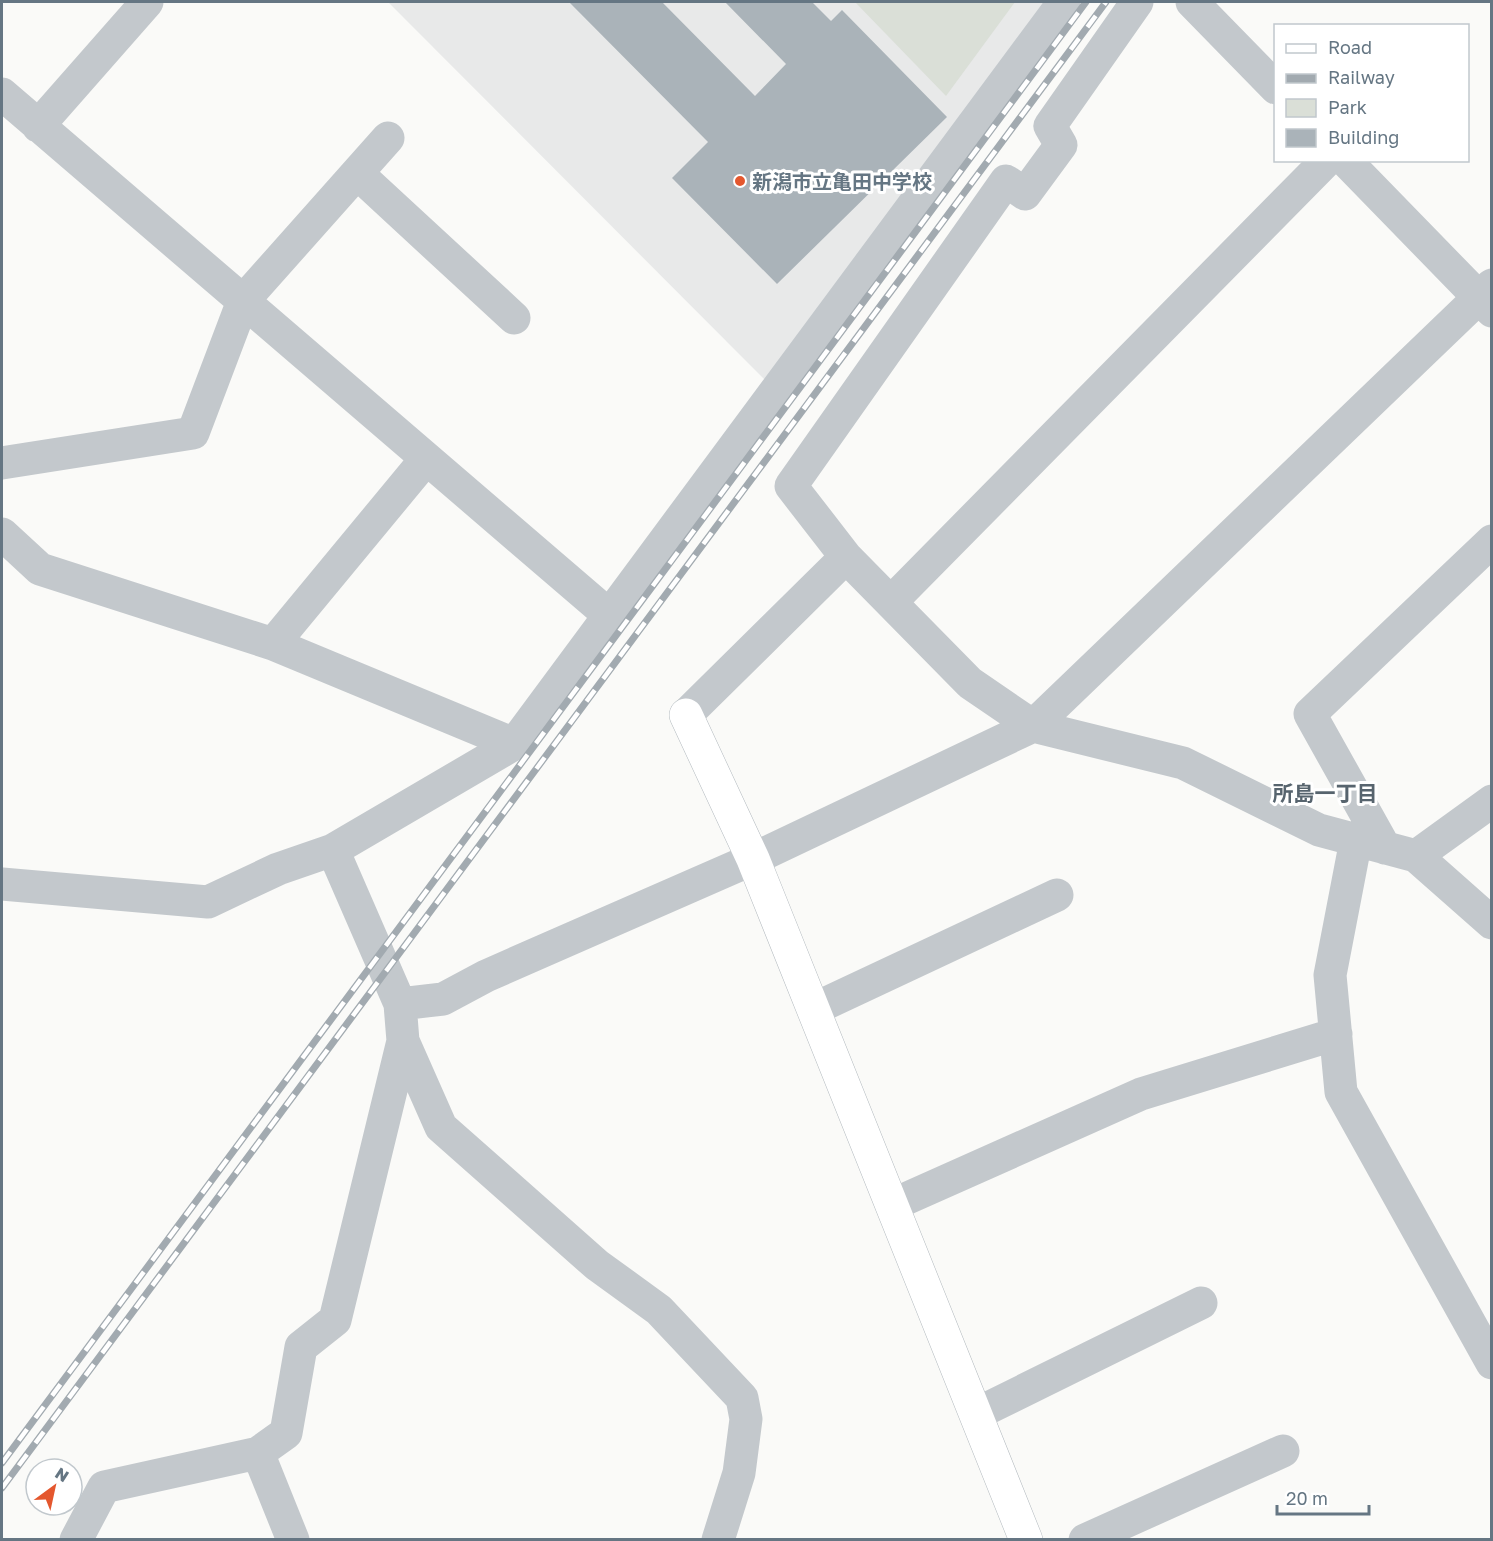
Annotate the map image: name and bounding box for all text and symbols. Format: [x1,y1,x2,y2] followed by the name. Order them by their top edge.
[1274,24,1469,162] legend
[1328,36,1372,58] text: Road
[1328,66,1395,88] text: Railway
[1328,96,1367,118] text: Park
[1328,126,1399,148] text: Building
[752,169,932,193] place label: 新潟市立亀田中学校
[733,174,747,188] marker: 新潟市立亀田中学校
[1273,780,1378,806] district label: 所島一丁目
[24,1457,84,1517] north arrow
[52,1463,73,1486] text: N
[1277,1478,1368,1516] scale bar
[1286,1487,1328,1509] text: 20 m

